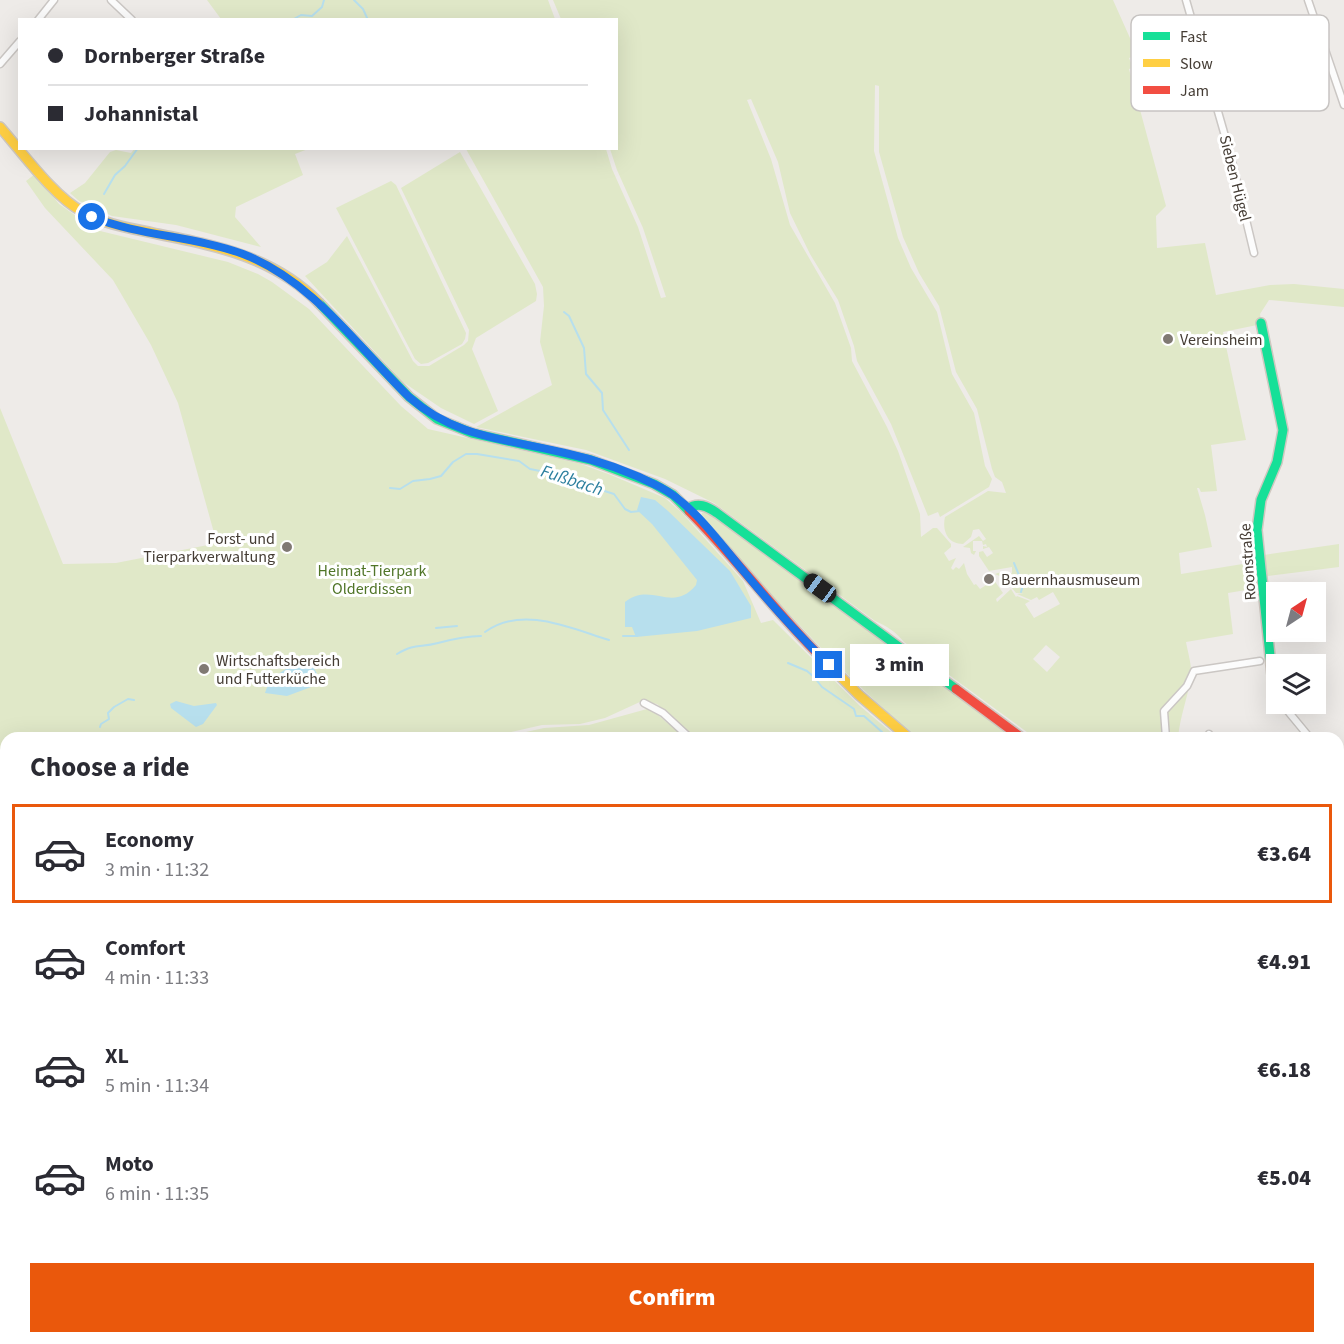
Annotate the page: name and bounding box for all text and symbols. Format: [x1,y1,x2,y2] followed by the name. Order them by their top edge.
[1131,15,1329,111] legend
[1180,26,1208,48] text: Fast
[84,40,265,72] text: Dornberger Straße
[1180,53,1213,75] text: Slow
[1180,80,1209,102] text: Jam
[84,98,198,130] text: Johannistal
[1214,133,1256,224] street label: Sieben Hügel
[78,203,105,230] route start
[1180,329,1263,351] place label: Vereinsheim
[1161,332,1175,346] marker: Vereinsheim
[537,459,606,502] water label: Fußbach
[1234,523,1262,601] street label: Roonstraße
[143,528,275,568] place label: Forst- und Tierparkverwaltung
[280,540,294,554] marker: Forst- und Tierparkverwaltung
[318,560,426,600] park label: Heimat-Tierpark Olderdissen
[1001,569,1140,591] place label: Bauernhausmuseum
[800,570,840,606] car
[982,572,996,586] marker: Bauernhausmuseum
[1266,582,1326,642] north arrow
[1266,582,1326,714] map controls
[850,644,949,686] callout: 3 min
[216,650,340,690] place label: Wirtschaftsbereich und Futterküche
[815,651,842,678] route end
[875,651,924,679] text: 3 min
[1266,654,1326,714] button: layers
[197,662,211,676] marker: Wirtschaftsbereich und Futterküche
[30,748,190,787] text: Choose a ride
[105,824,194,856] text: Economy
[33,827,87,881] icon: car
[1257,838,1311,870] text: €3.64
[105,856,209,884] text: 3 min · 11:32
[105,932,186,964] text: Comfort
[33,935,87,989] icon: car
[1257,946,1311,978] text: €4.91
[105,964,209,992] text: 4 min · 11:33
[105,1040,129,1072] text: XL
[33,1043,87,1097] icon: car
[1257,1054,1311,1086] text: €6.18
[105,1072,209,1100] text: 5 min · 11:34
[105,1148,154,1180] text: Moto
[33,1151,87,1205] icon: car
[1257,1162,1311,1194] text: €5.04
[105,1180,209,1208] text: 6 min · 11:35
[30,1263,1314,1332] button: Confirm

